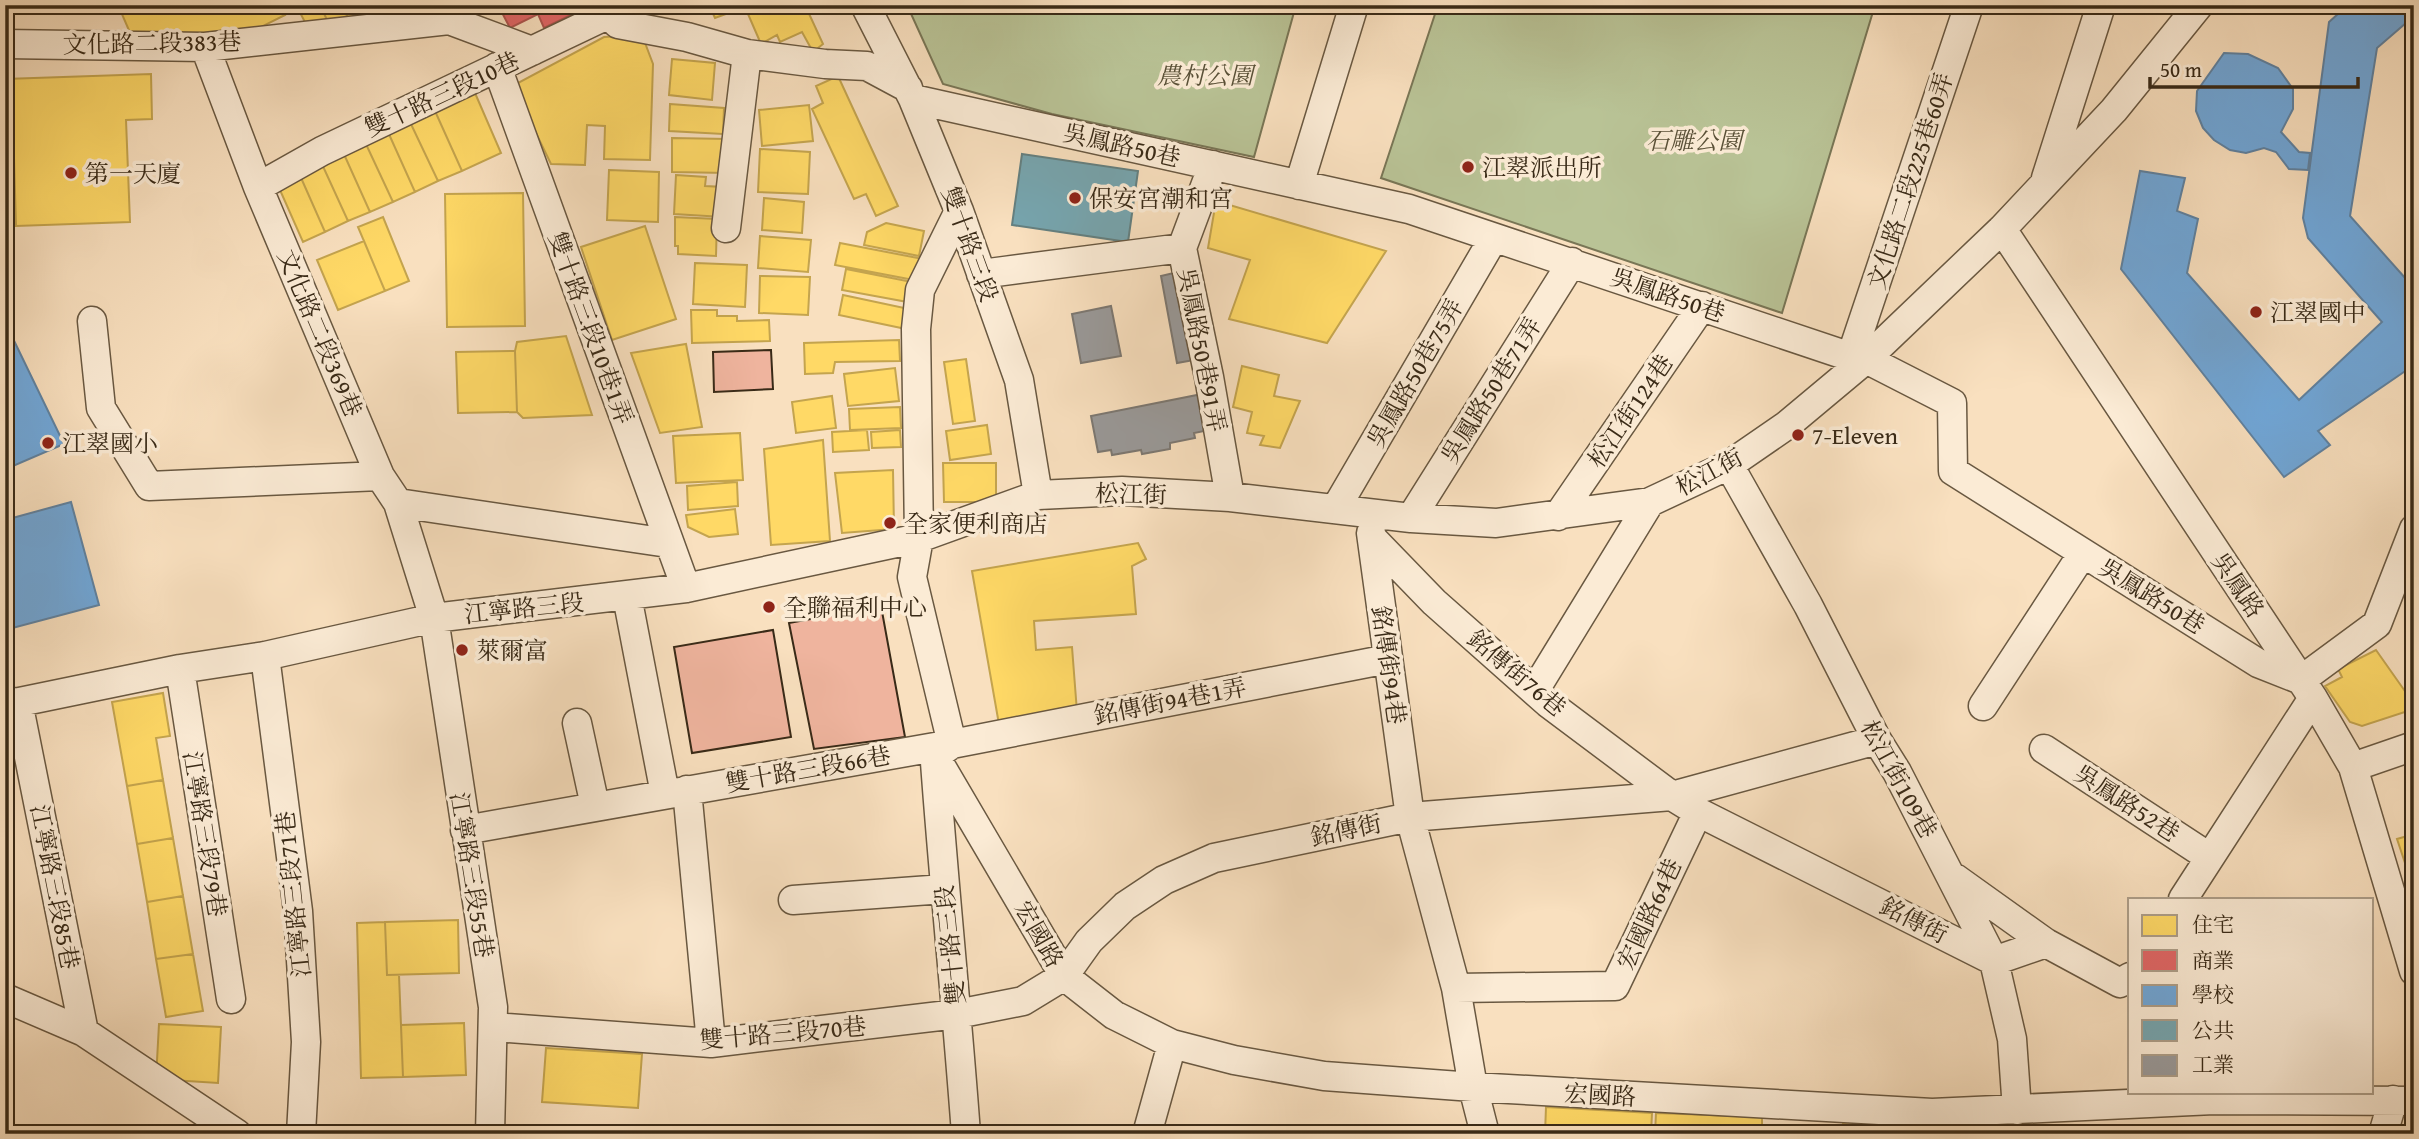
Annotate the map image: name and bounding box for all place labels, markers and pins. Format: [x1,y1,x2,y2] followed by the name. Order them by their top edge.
[1482,150,1602,185] place label: 江翠派出所
[85,156,181,191] place label: 第一天廈
[1460,159,1476,175] marker: 江翠派出所
[63,165,79,181] marker: 第一天廈
[1089,181,1233,216] place label: 保安宮潮和宮
[1067,190,1083,206] marker: 保安宮潮和宮
[2270,295,2366,330] place label: 江翠國中
[2248,304,2264,320] marker: 江翠國中
[1812,418,1899,453] place label: 7-Eleven
[62,426,158,461] place label: 江翠國小
[1790,427,1806,443] marker: 7-Eleven
[40,435,56,451] marker: 江翠國小
[904,506,1048,541] place label: 全家便利商店
[882,515,898,531] marker: 全家便利商店
[783,590,927,625] place label: 全聯福利中心
[761,599,777,615] marker: 全聯福利中心
[476,633,548,668] place label: 萊爾富
[454,642,470,658] marker: 萊爾富

